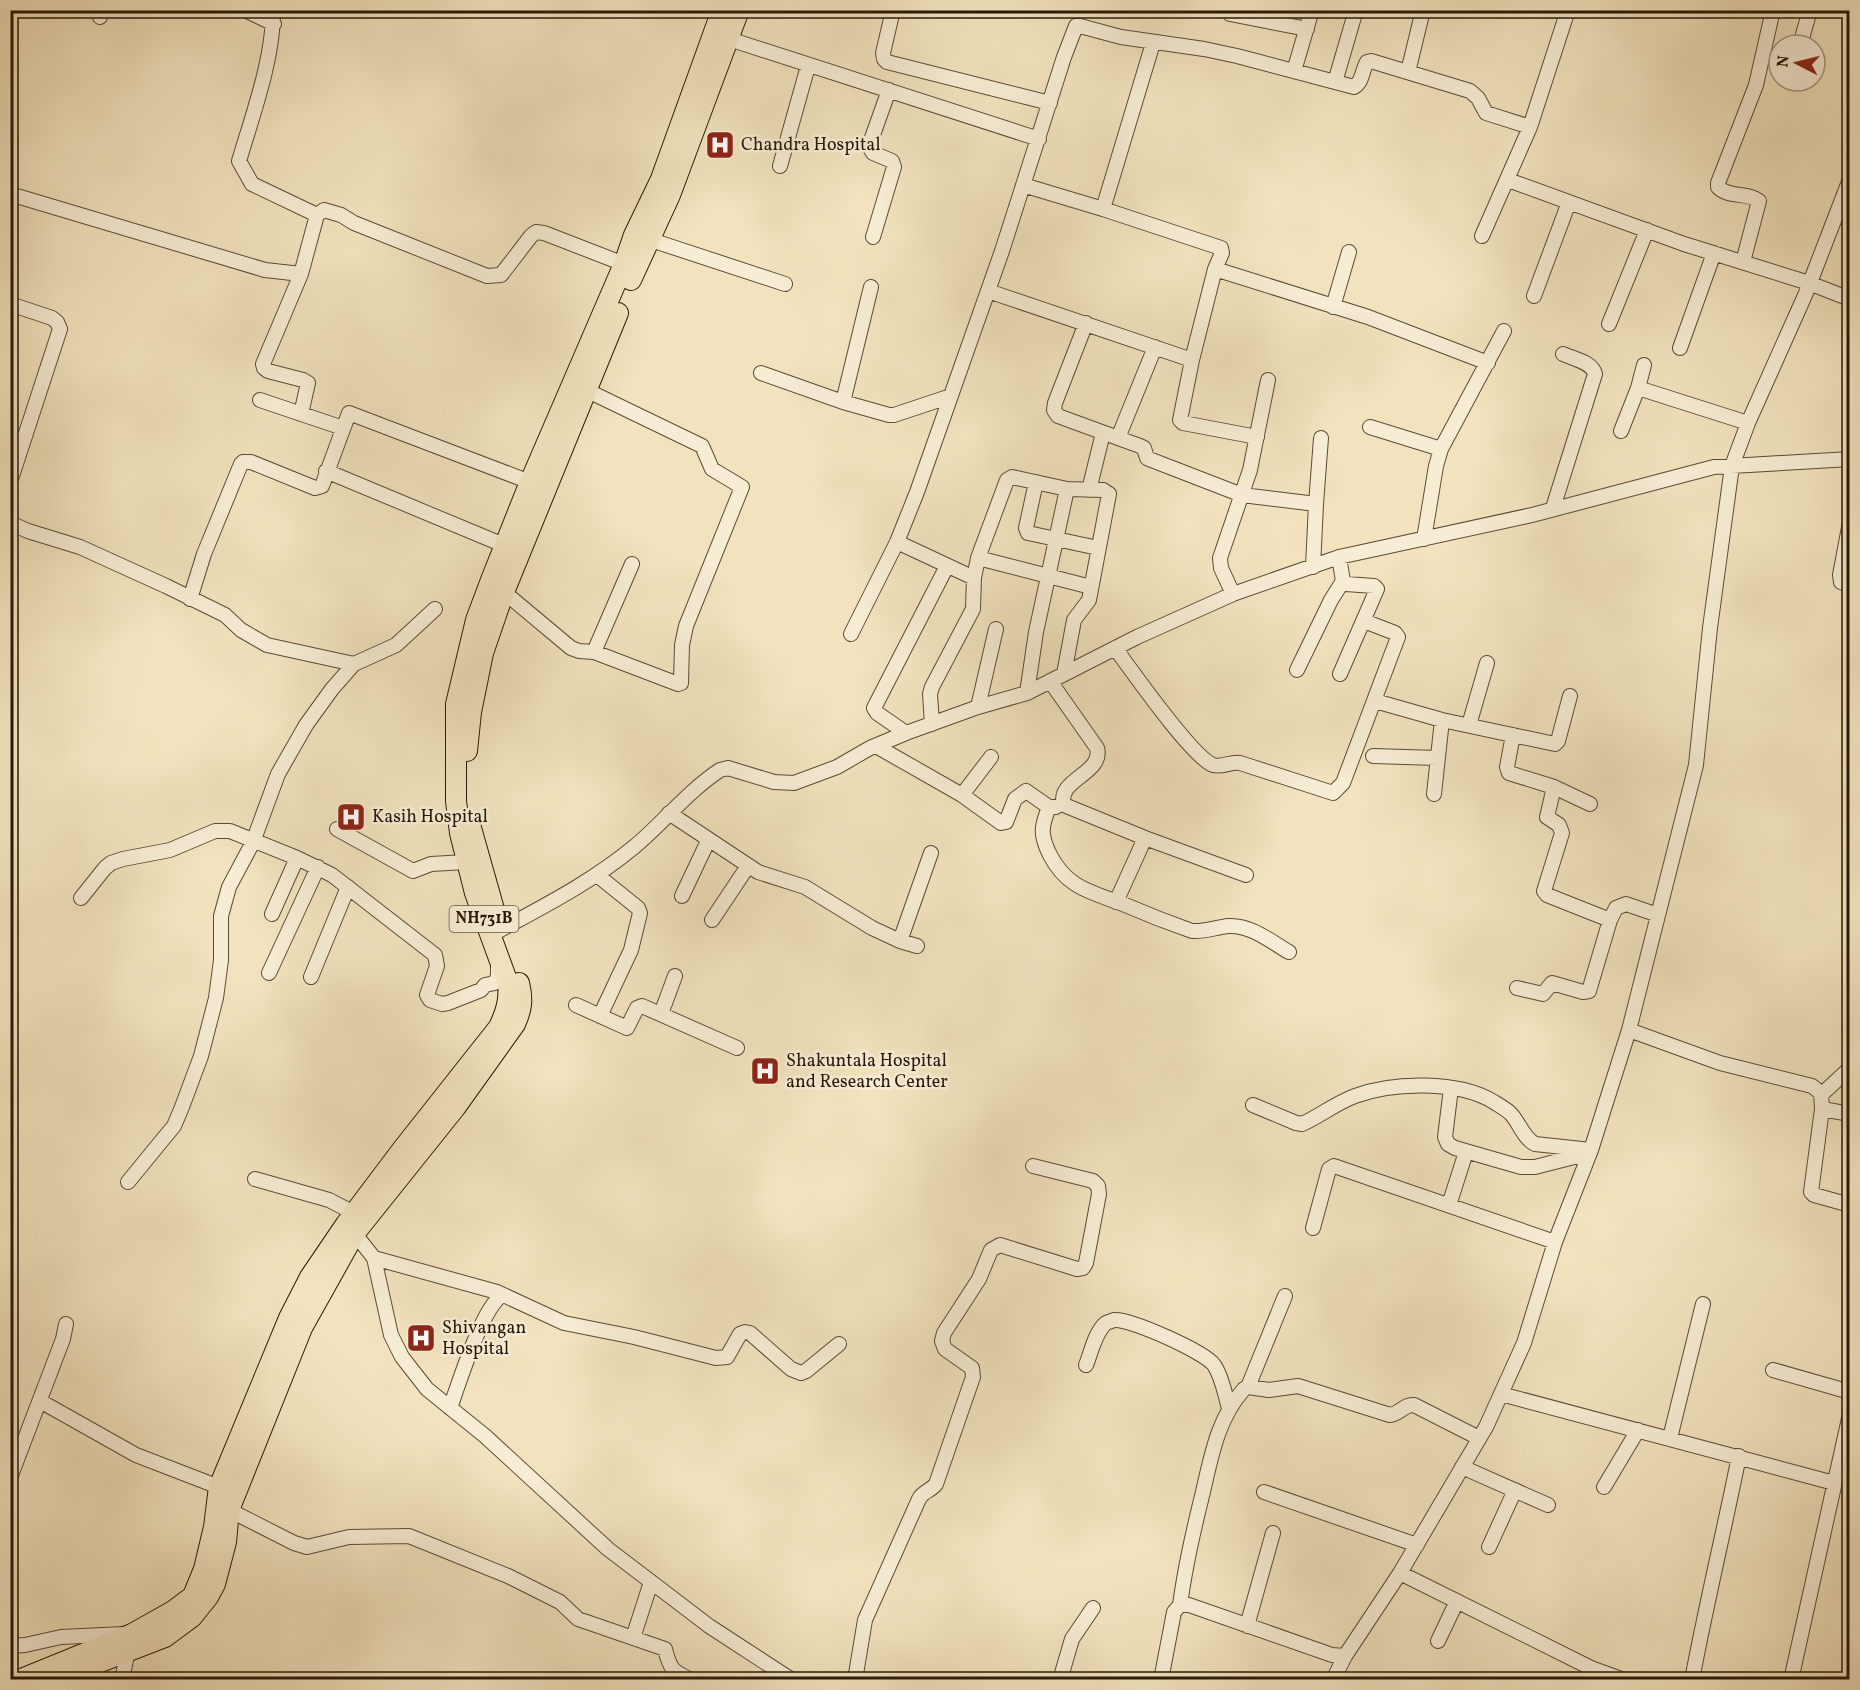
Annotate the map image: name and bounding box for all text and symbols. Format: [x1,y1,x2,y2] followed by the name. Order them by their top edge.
[1767,33,1827,93] north arrow
[1772,54,1796,69] text: N
[704,129,736,161] hospital icon: Chandra Hospital
[741,133,881,158] place label: Chandra Hospital
[335,801,367,833] hospital icon: Kasih Hospital
[372,805,488,830] place label: Kasih Hospital
[450,906,518,932] road number: NH731B
[786,1049,948,1095] place label: Shakuntala Hospital and Research Center
[749,1055,781,1087] hospital icon: Shakuntala Hospital and Research Center
[442,1316,526,1362] place label: Shivangan Hospital
[405,1322,437,1354] hospital icon: Shivangan Hospital

